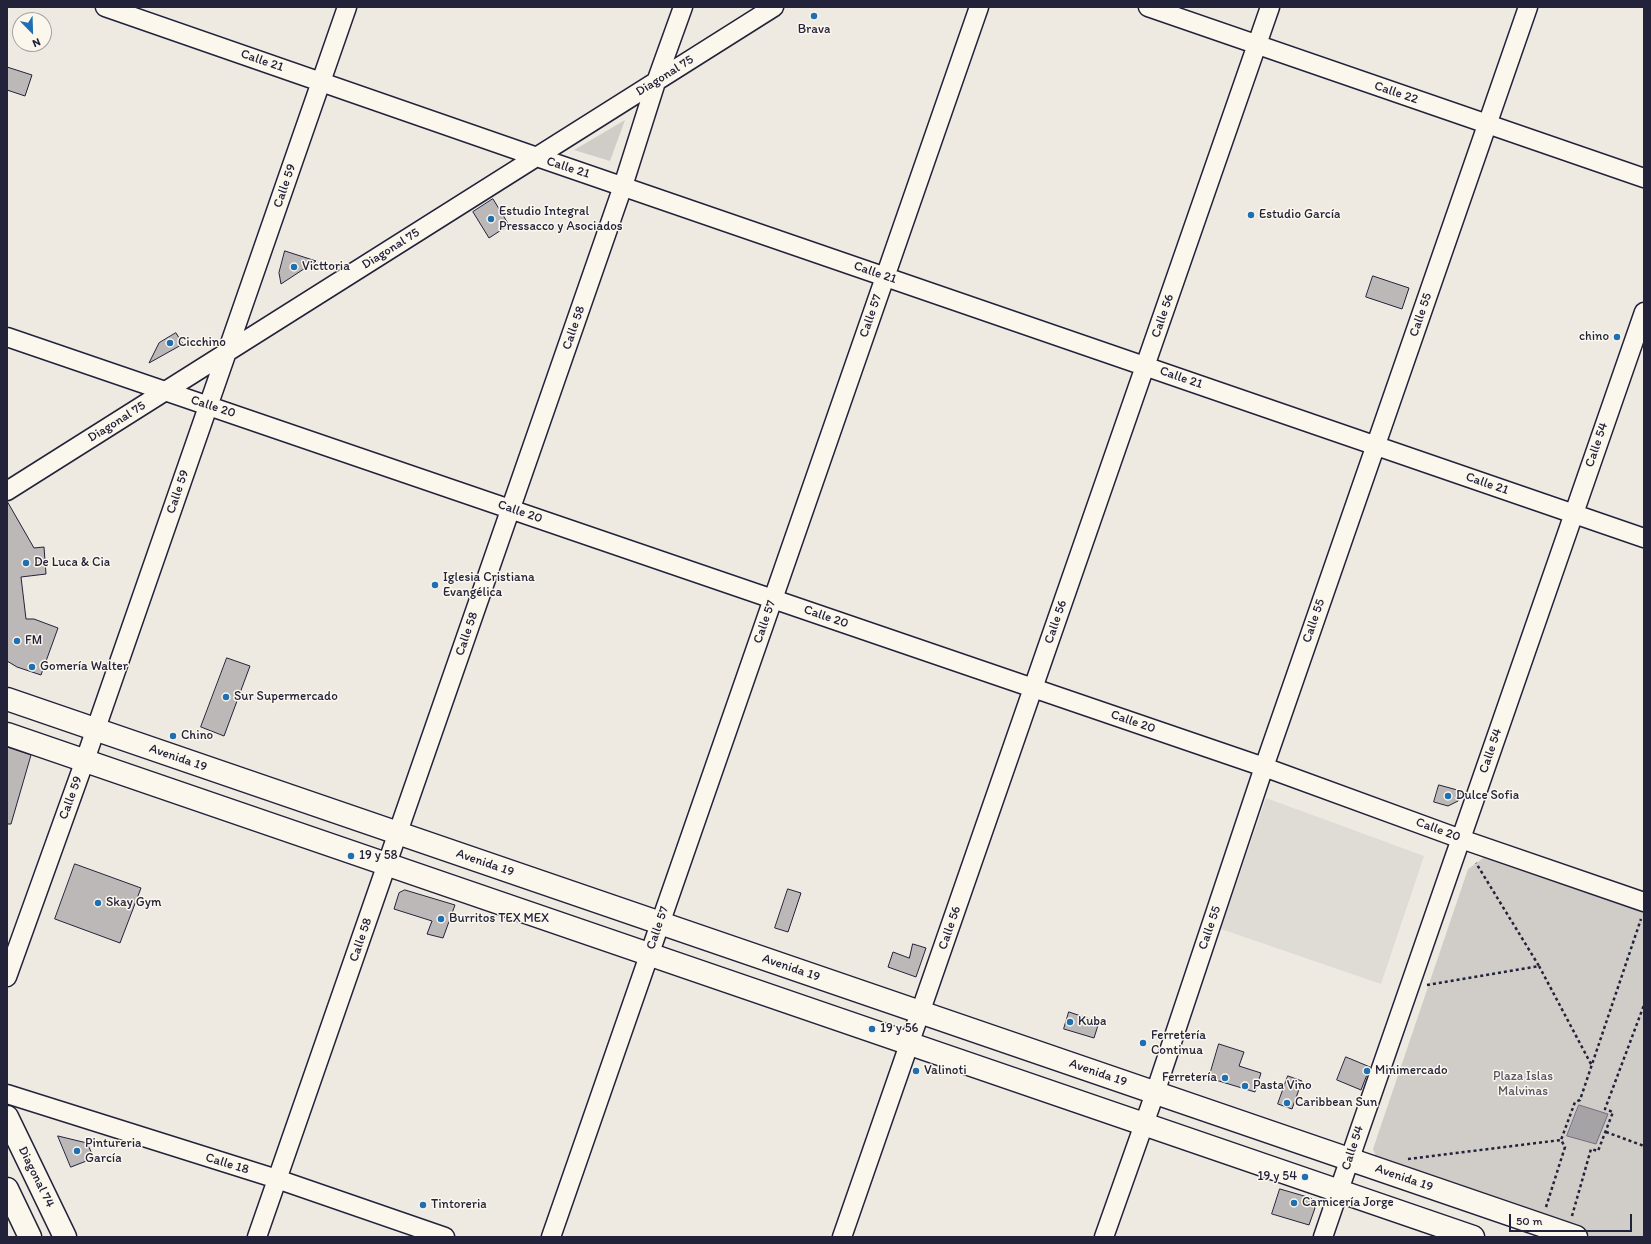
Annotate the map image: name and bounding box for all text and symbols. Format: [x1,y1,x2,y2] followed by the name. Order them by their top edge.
[809,11,819,21] marker: Brava
[12,12,52,52] north arrow
[798,22,830,38] place label: Brava
[31,35,42,50] text: N
[238,46,286,76] street label: Calle 21
[633,52,697,100] street label: Diagonal 75
[1372,78,1420,108] street label: Calle 22
[544,154,592,182] street label: Calle 21
[270,162,300,210] street label: Calle 59
[499,204,623,235] place label: Estudio Integral Pressacco y Asociados
[1259,207,1340,223] place label: Estudio García
[1246,210,1256,220] marker: Estudio García
[486,214,496,224] marker: Estudio Integral Pressacco y Asociados
[359,225,423,273] street label: Diagonal 75
[851,258,899,288] street label: Calle 21
[302,259,350,275] place label: Victtoria
[289,262,299,272] marker: Victtoria
[1406,291,1436,339] street label: Calle 55
[856,292,886,340] street label: Calle 57
[1148,292,1178,340] street label: Calle 56
[559,304,589,352] street label: Calle 58
[1579,329,1609,345] place label: chino
[1612,332,1622,342] marker: chino
[178,335,226,351] place label: Cicchino
[165,338,175,348] marker: Cicchino
[1157,363,1205,393] street label: Calle 21
[189,392,237,422] street label: Calle 20
[85,398,149,446] street label: Diagonal 75
[1582,421,1612,469] street label: Calle 54
[163,468,193,516] street label: Calle 59
[1463,469,1511,499] street label: Calle 21
[496,497,544,527] street label: Calle 20
[34,555,110,571] place label: De Luca & Cia
[21,558,31,568] marker: De Luca & Cia
[443,570,535,601] place label: Iglesia Cristiana Evangélica
[430,580,440,590] marker: Iglesia Cristiana Evangélica
[1299,597,1329,645] street label: Calle 55
[750,598,780,646] street label: Calle 57
[1041,598,1071,646] street label: Calle 56
[802,602,850,632] street label: Calle 20
[452,610,482,658] street label: Calle 58
[25,633,42,649] place label: FM
[12,636,22,646] marker: FM
[40,659,128,675] place label: Gomería Walter
[27,662,37,672] marker: Gomería Walter
[234,689,338,705] place label: Sur Supermercado
[221,692,231,702] marker: Sur Supermercado
[1109,707,1157,737] street label: Calle 20
[1476,727,1506,775] street label: Calle 54
[181,728,213,744] place label: Chino
[168,731,178,741] marker: Chino
[147,741,209,775] street label: Avenida 19
[56,774,86,822] street label: Calle 59
[1456,788,1519,804] place label: Dulce Sofia
[1443,791,1453,801] marker: Dulce Sofia
[1414,815,1462,845] street label: Calle 20
[454,846,516,880] street label: Avenida 19
[359,848,398,864] place label: 19 y 58
[346,851,356,861] marker: 19 y 58
[106,895,161,911] place label: Skay Gym
[93,898,103,908] marker: Skay Gym
[643,904,673,952] street label: Calle 57
[935,904,965,952] street label: Calle 56
[1195,904,1225,952] street label: Calle 55
[449,911,549,927] place label: Burritos TEX MEX
[436,914,446,924] marker: Burritos TEX MEX
[346,916,376,964] street label: Calle 58
[760,951,822,985] street label: Avenida 19
[1078,1014,1106,1030] place label: Kuba
[1065,1017,1075,1027] marker: Kuba
[880,1021,918,1037] place label: 19 y 56
[867,1024,877,1034] marker: 19 y 56
[1151,1028,1206,1059] place label: Ferretería Continua
[1138,1038,1148,1048] marker: Ferretería Continua
[1067,1056,1129,1090] street label: Avenida 19
[924,1063,967,1079] place label: Valinoti
[1375,1063,1448,1079] place label: Minimercado
[911,1066,921,1076] marker: Valinoti
[1362,1066,1372,1076] marker: Minimercado
[1493,1069,1553,1100] park label: Plaza Islas Malvinas
[1162,1070,1217,1086] place label: Ferretería
[1220,1073,1230,1083] marker: Ferretería
[1253,1078,1312,1094] place label: Pasta Vino
[1240,1081,1250,1091] marker: Pasta Vino
[1295,1095,1377,1111] place label: Caribbean Sun
[1282,1098,1292,1108] marker: Caribbean Sun
[1338,1124,1368,1172] street label: Calle 54
[85,1136,141,1167] place label: Pintureria García
[14,1144,58,1210] street label: Diagonal 74
[72,1146,82,1156] marker: Pintureria García
[203,1150,251,1178] street label: Calle 18
[1373,1161,1435,1195] street label: Avenida 19
[1258,1169,1297,1185] place label: 19 y 54
[1300,1172,1310,1182] marker: 19 y 54
[1302,1195,1394,1211] place label: Carnicería Jorge
[431,1197,487,1213] place label: Tintoreria
[1289,1198,1299,1208] marker: Carnicería Jorge
[418,1200,428,1210] marker: Tintoreria
[1511,1206,1634,1232] scale bar
[1516,1214,1542,1228] text: 50 m

